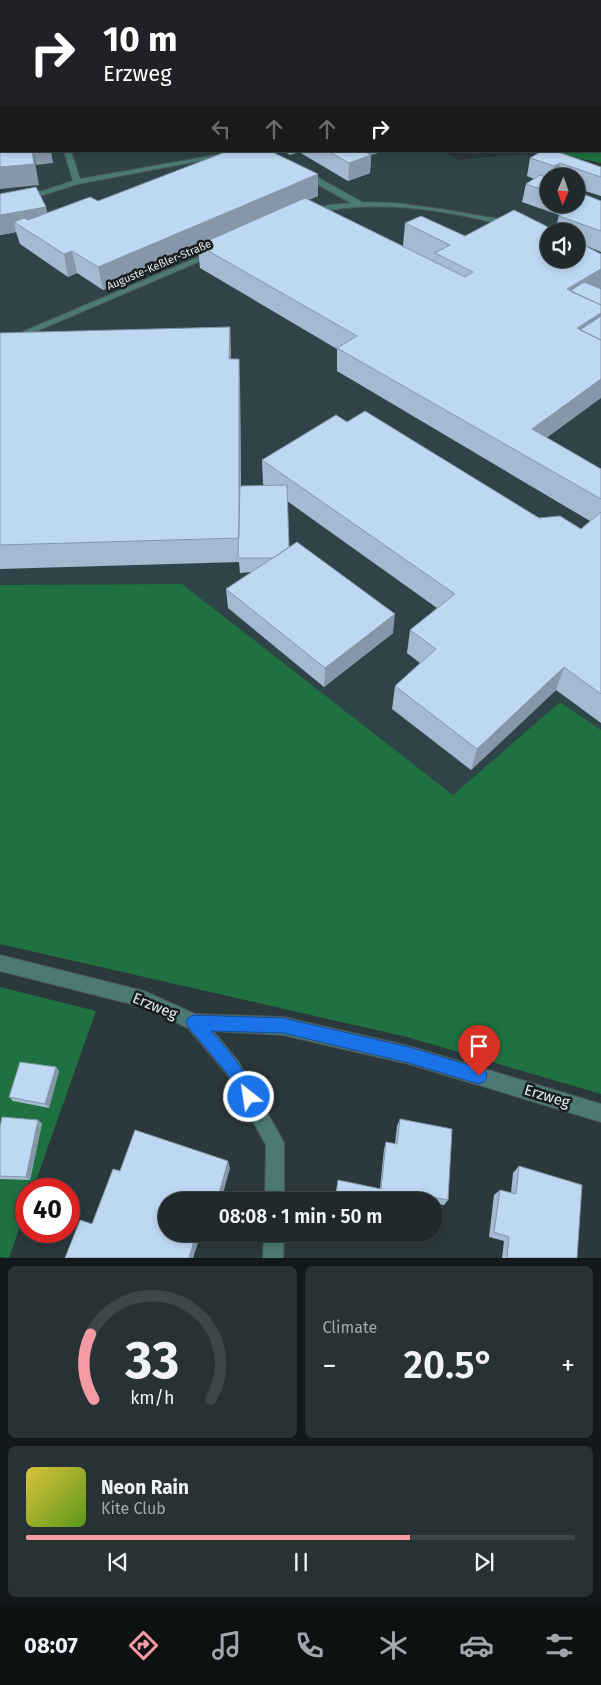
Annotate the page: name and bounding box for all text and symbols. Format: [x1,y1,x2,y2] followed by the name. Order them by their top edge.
[103,18,178,60] text: 10 m
[20,20,85,85] icon: right
[103,60,172,87] text: Erzweg
[207,115,235,143] icon: left
[260,115,288,143] icon: ahead
[313,115,341,143] icon: ahead
[366,115,394,143] icon: right
[540,168,585,212] north arrow
[540,168,585,268] map controls
[540,223,585,268] button: sound
[105,237,213,293] street label: Auguste-Keßler-Straße
[130,989,180,1023] street label: Erzweg
[458,1025,500,1076] pin
[465,1032,493,1060] icon: arrive
[222,1070,274,1122] position arrow
[522,1081,572,1112] street label: Erzweg
[15,1178,80,1243] speed limit sign: 40
[219,1205,382,1228] text: 08:08 · 1 min · 50 m
[323,1318,377,1337] text: Climate
[124,1329,179,1392] text: 33
[404,1342,494,1388] text: 20.5°
[323,1349,337,1382] text: −
[561,1349,575,1382] text: +
[130,1387,174,1409] text: km/h
[101,1476,189,1499] text: Neon Rain
[101,1499,166,1518] text: Kite Club
[104,1548,132,1576] icon: previous
[287,1548,315,1576] icon: pause
[470,1548,498,1576] icon: next
[126,1628,161,1663] icon: directions
[209,1628,244,1663] icon: music
[292,1628,327,1663] icon: phone
[376,1628,411,1663] icon: climate
[459,1628,494,1663] icon: car
[542,1628,577,1663] icon: filters
[24,1632,78,1659] text: 08:07

